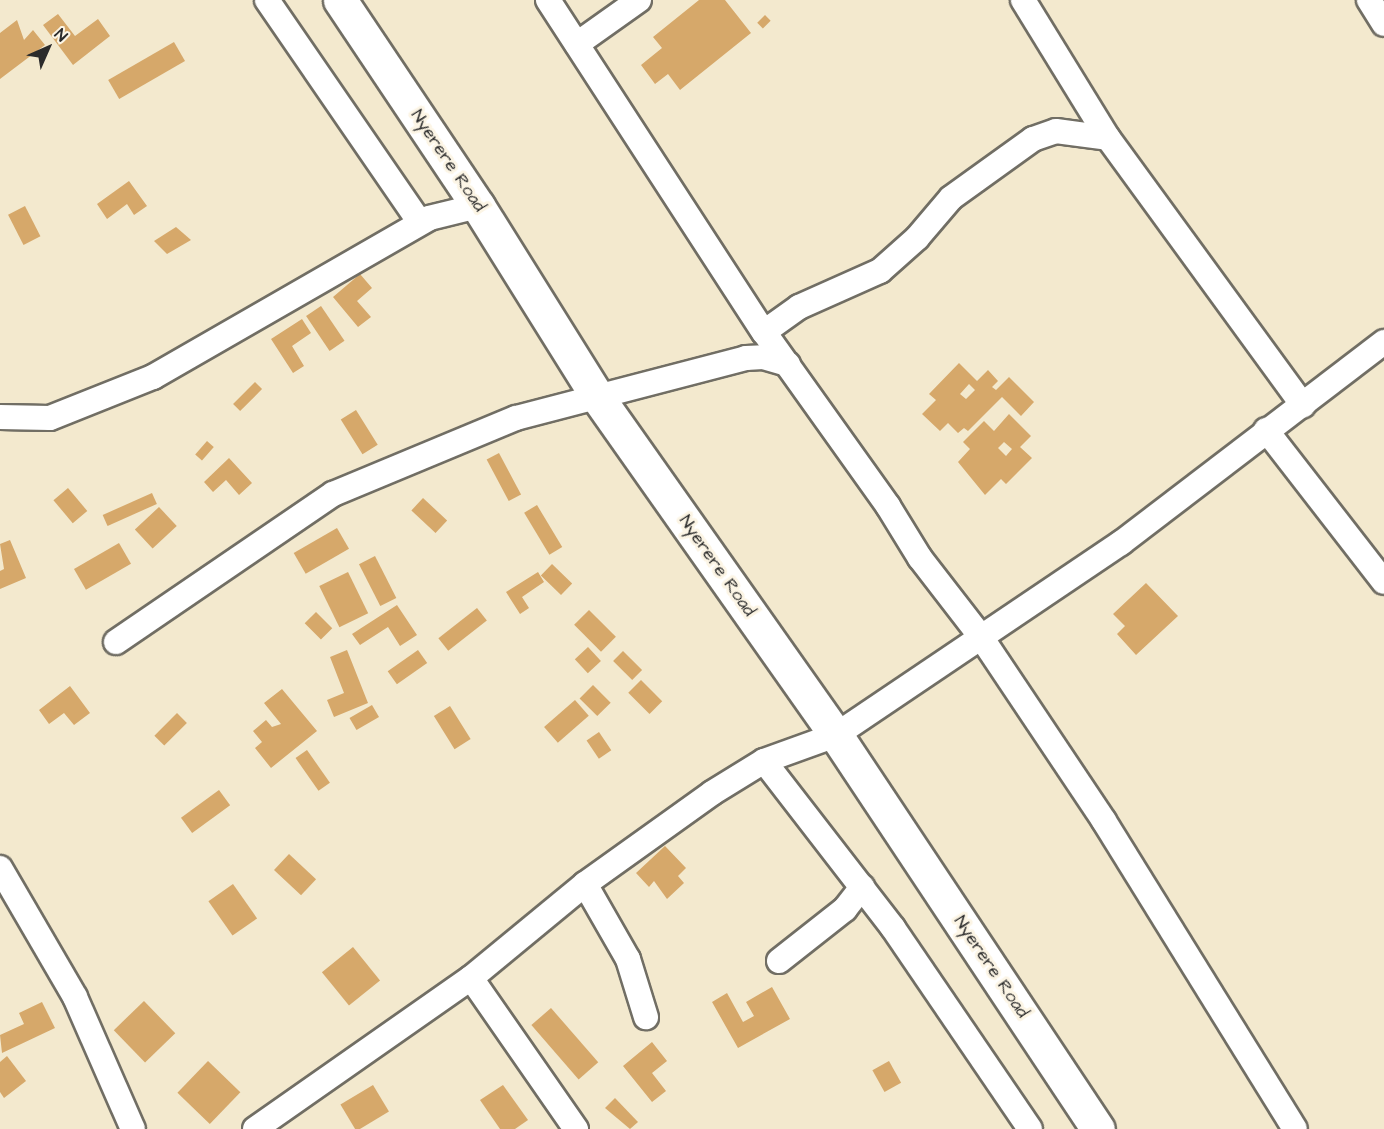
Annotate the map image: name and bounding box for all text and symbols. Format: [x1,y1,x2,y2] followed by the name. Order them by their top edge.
[18,18,78,78] north arrow
[49,24,72,47] text: N
[406,106,490,216] street label: Nyerere Road
[674,511,760,621] street label: Nyerere Road
[949,912,1033,1022] street label: Nyerere Road

